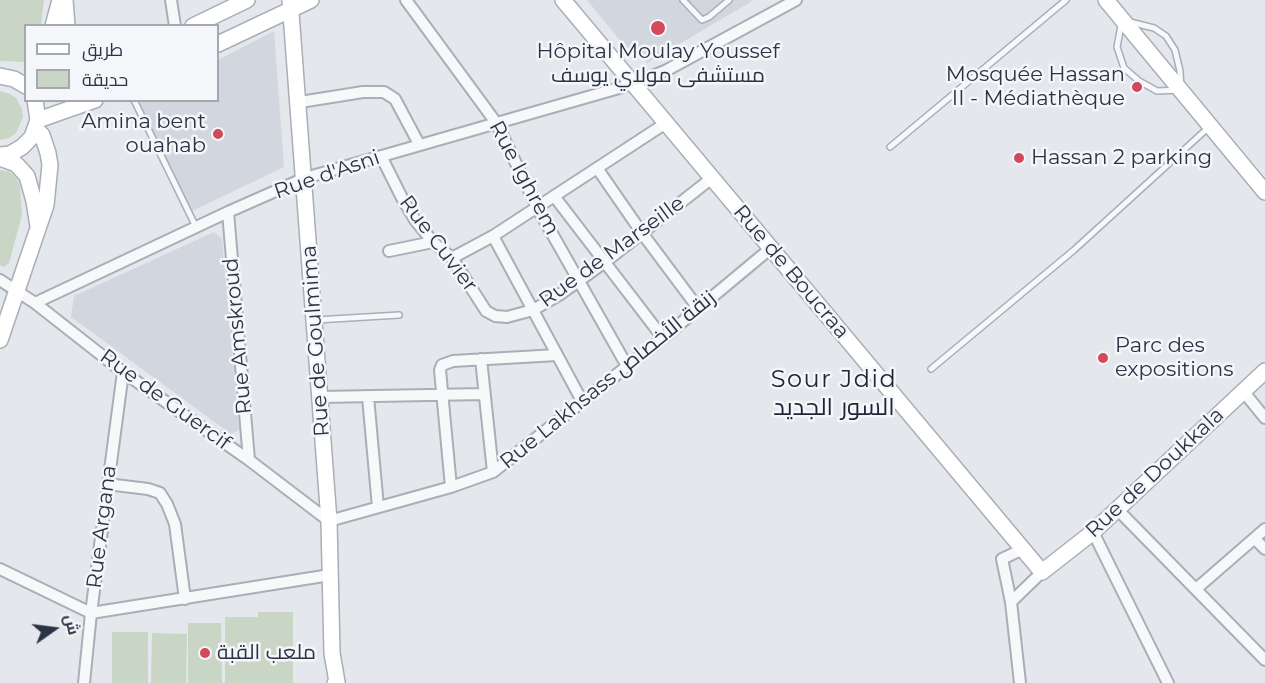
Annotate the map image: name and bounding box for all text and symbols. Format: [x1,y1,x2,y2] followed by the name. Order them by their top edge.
[649,19,667,37] marker: Hôpital Moulay Youssef مستشفى مولاي يوسف
[24,24,219,102] legend
[82,39,123,61] text: طريق
[536,39,780,89] place label: Hôpital Moulay Youssef مستشفى مولاي يوسف
[946,62,1125,112] place label: Mosquée Hassan II - Médiathèque
[82,69,128,91] text: حديقة
[1130,80,1144,94] marker: Mosquée Hassan II - Médiathèque
[81,109,206,159] place label: Amina bent ouahab
[483,117,565,239] street label: Rue Ighrem
[211,127,225,141] marker: Amina bent ouahab
[271,145,383,205] street label: Rue d'Asni
[1031,145,1212,171] place label: Hassan 2 parking
[1012,151,1026,165] marker: Hassan 2 parking
[394,191,482,297] street label: Rue Cuvier
[534,191,690,313] street label: Rue de Marseille
[728,200,854,344] street label: Rue de Boucraa
[297,245,335,437] street label: Rue de Goulmima
[219,257,257,415] street label: Rue Amskroud
[495,285,721,475] street label: Rue Lakhsass زنقة الأخصاص
[1115,333,1233,383] place label: Parc des expositions
[95,344,235,456] street label: Rue de Guercif
[1096,351,1110,365] marker: Parc des expositions
[771,366,897,422] district label: Sour Jdid السور الجديد
[1081,402,1229,544] street label: Rue de Doukkala
[82,464,122,590] street label: Rue Argana
[24,599,84,659] north arrow
[60,612,84,637] text: ش
[217,640,316,666] place label: ملعب القبة
[198,646,212,660] marker: ملعب القبة

